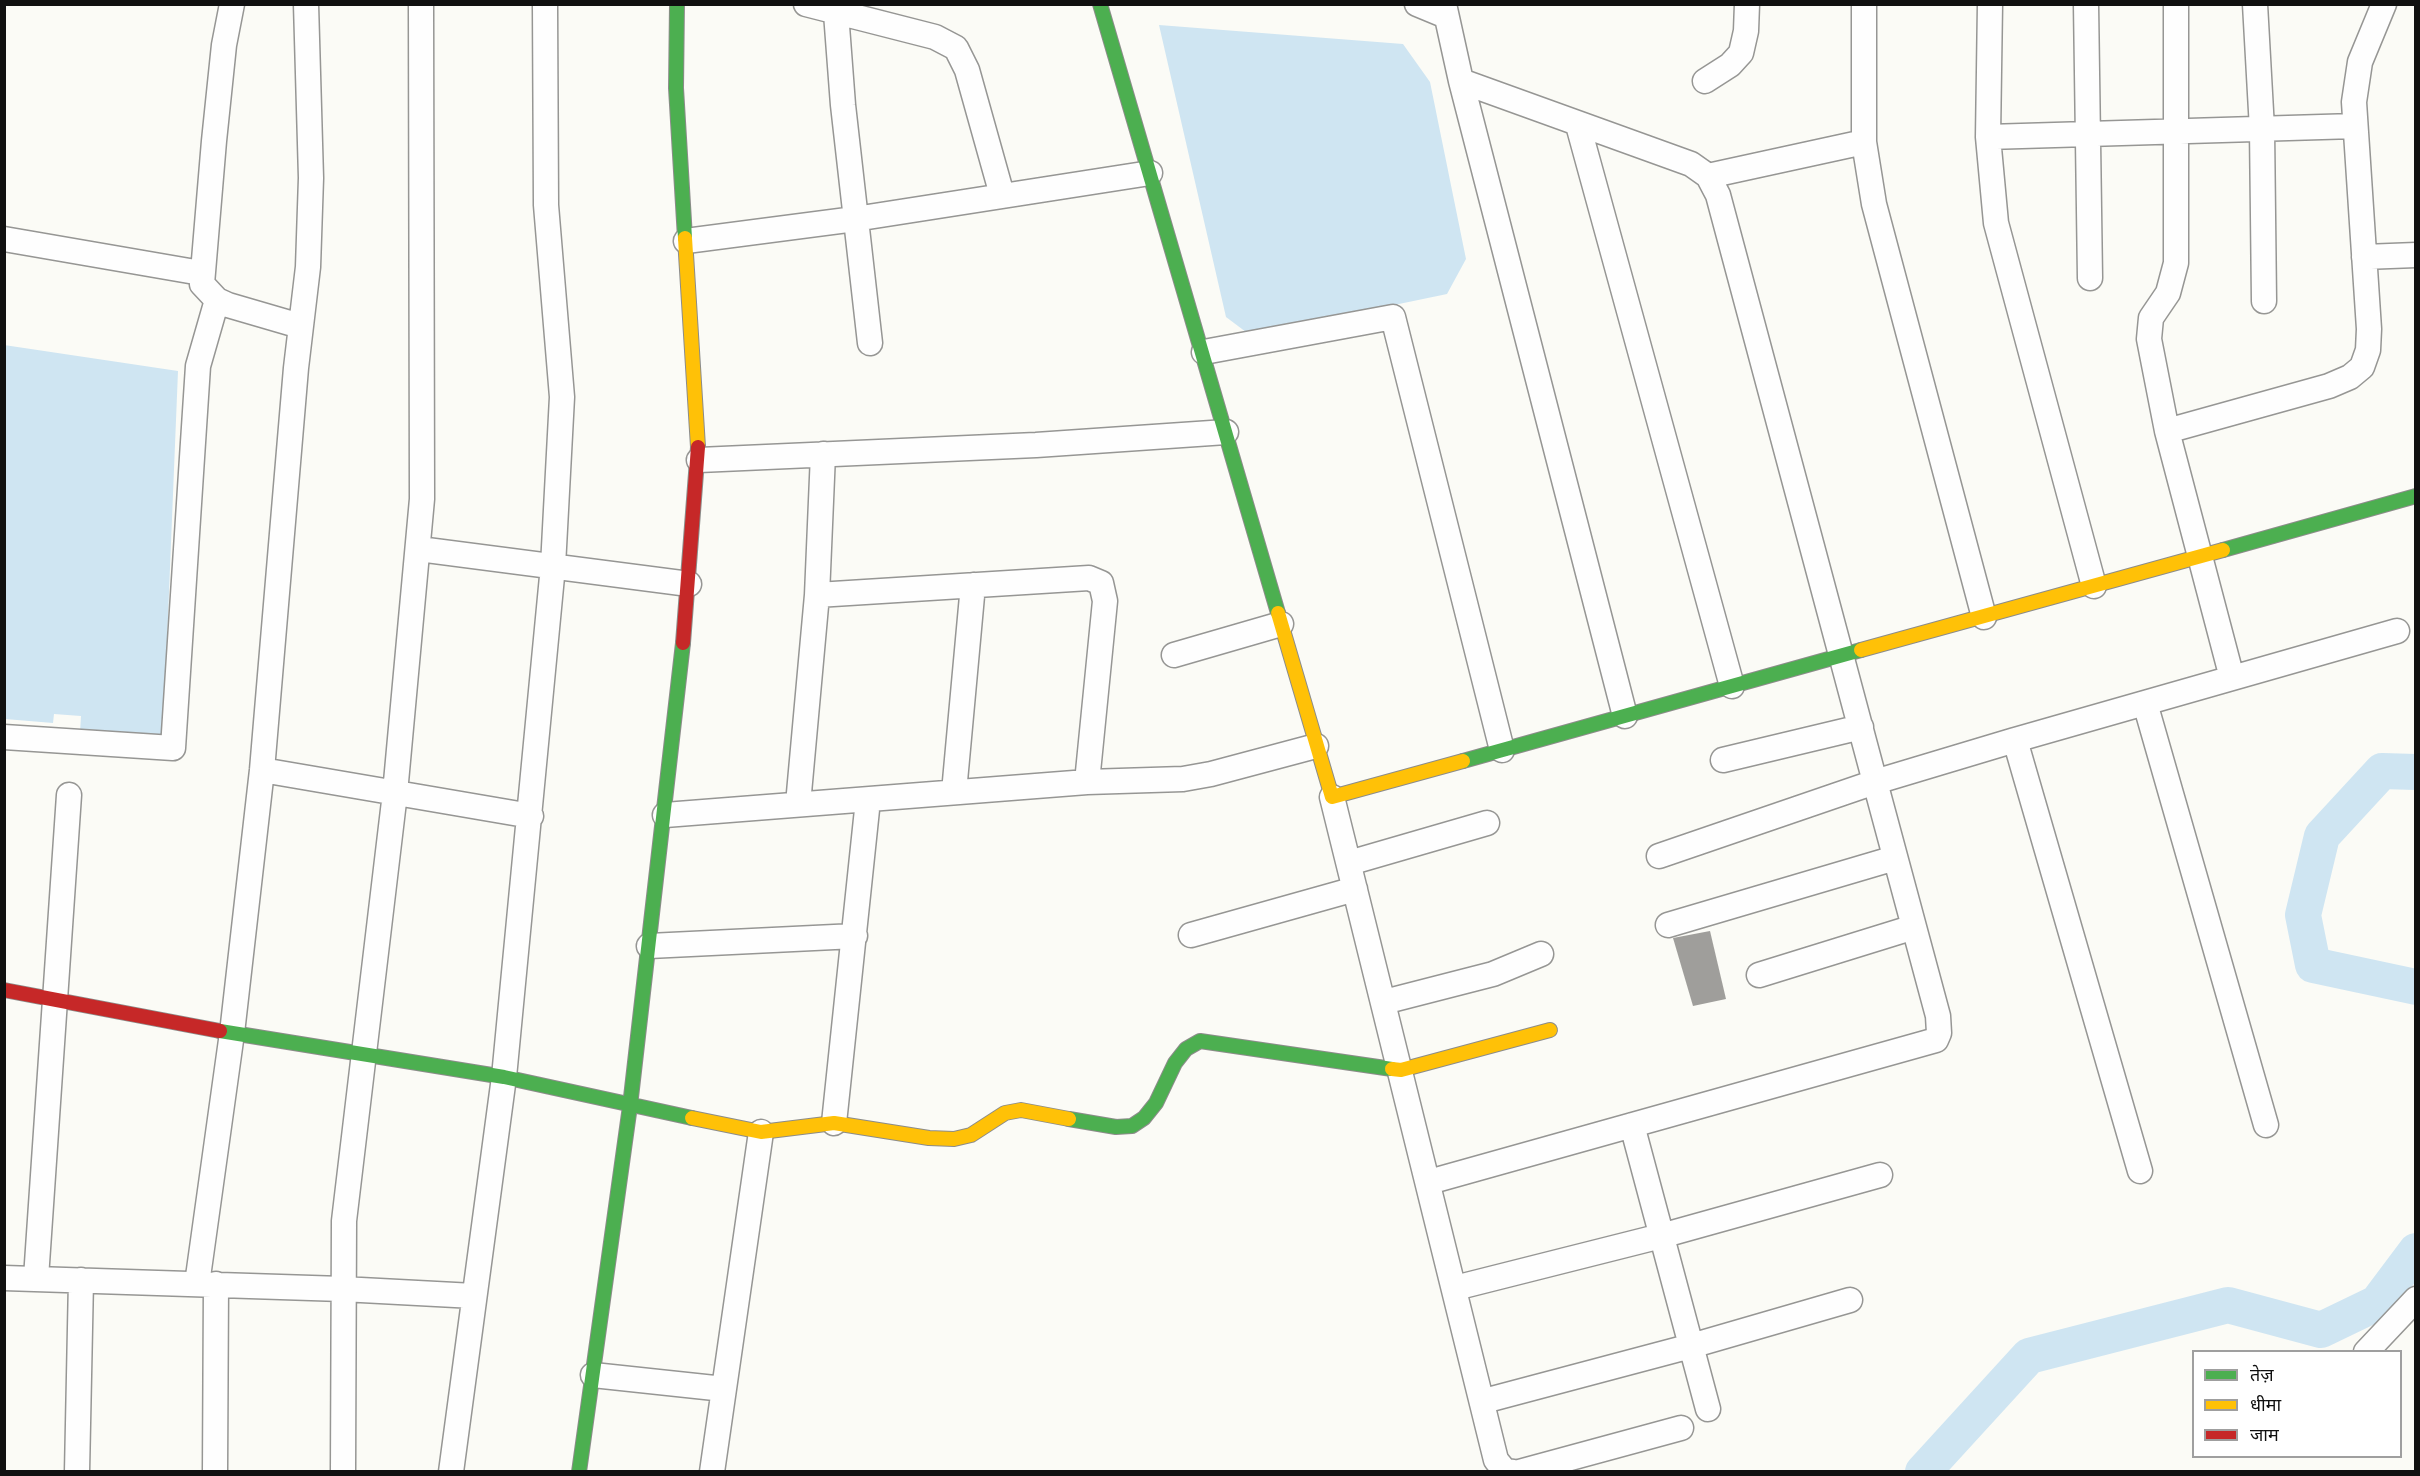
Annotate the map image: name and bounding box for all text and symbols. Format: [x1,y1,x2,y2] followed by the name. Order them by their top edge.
[2192,1350,2402,1458] legend
[2250,1362,2274,1386] text: तेज़
[2250,1392,2281,1416] text: धीमा
[2250,1422,2279,1446] text: जाम

